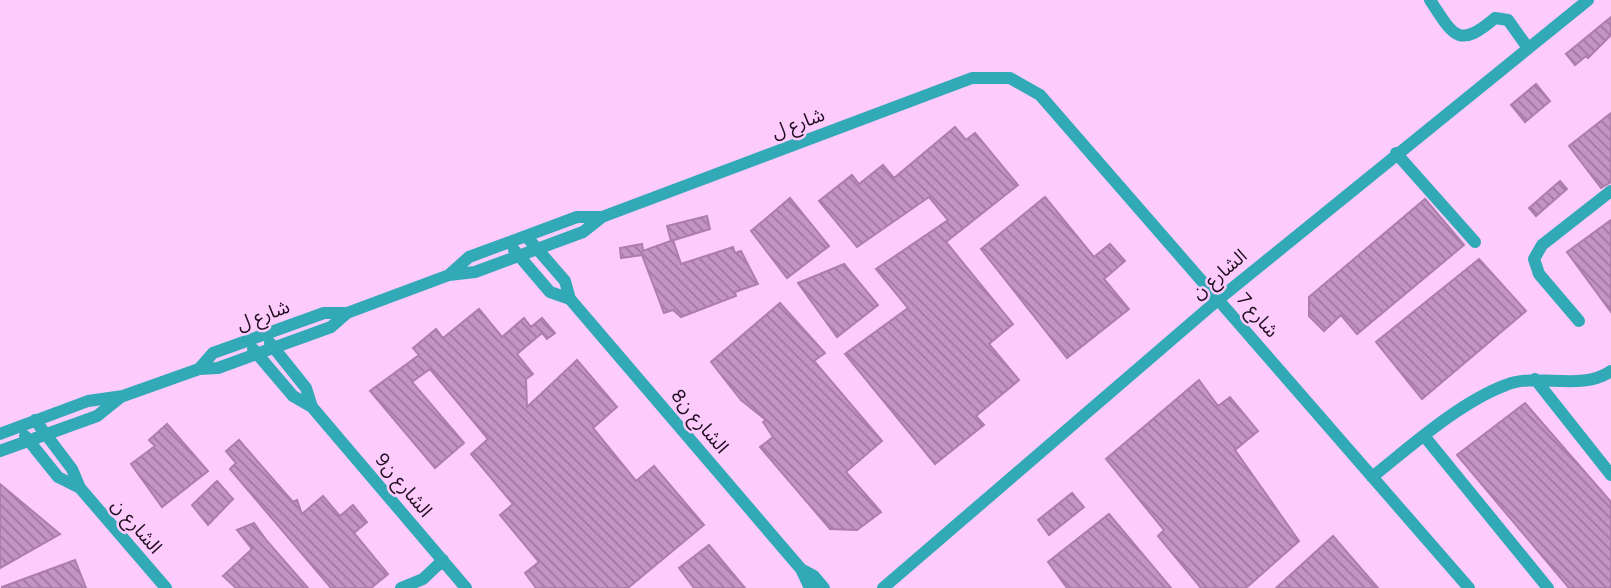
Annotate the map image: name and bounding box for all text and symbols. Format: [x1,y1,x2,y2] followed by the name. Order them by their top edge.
[768,103,828,145] street label: شارع ل
[1187,244,1253,305] street label: الشارع ن
[1231,288,1284,343] street label: شارع 7
[233,295,293,337] street label: شارع ل
[665,384,734,459] street label: الشارع ن8
[369,448,437,523] street label: الشارع ن9
[105,494,167,560] street label: الشارع ن

